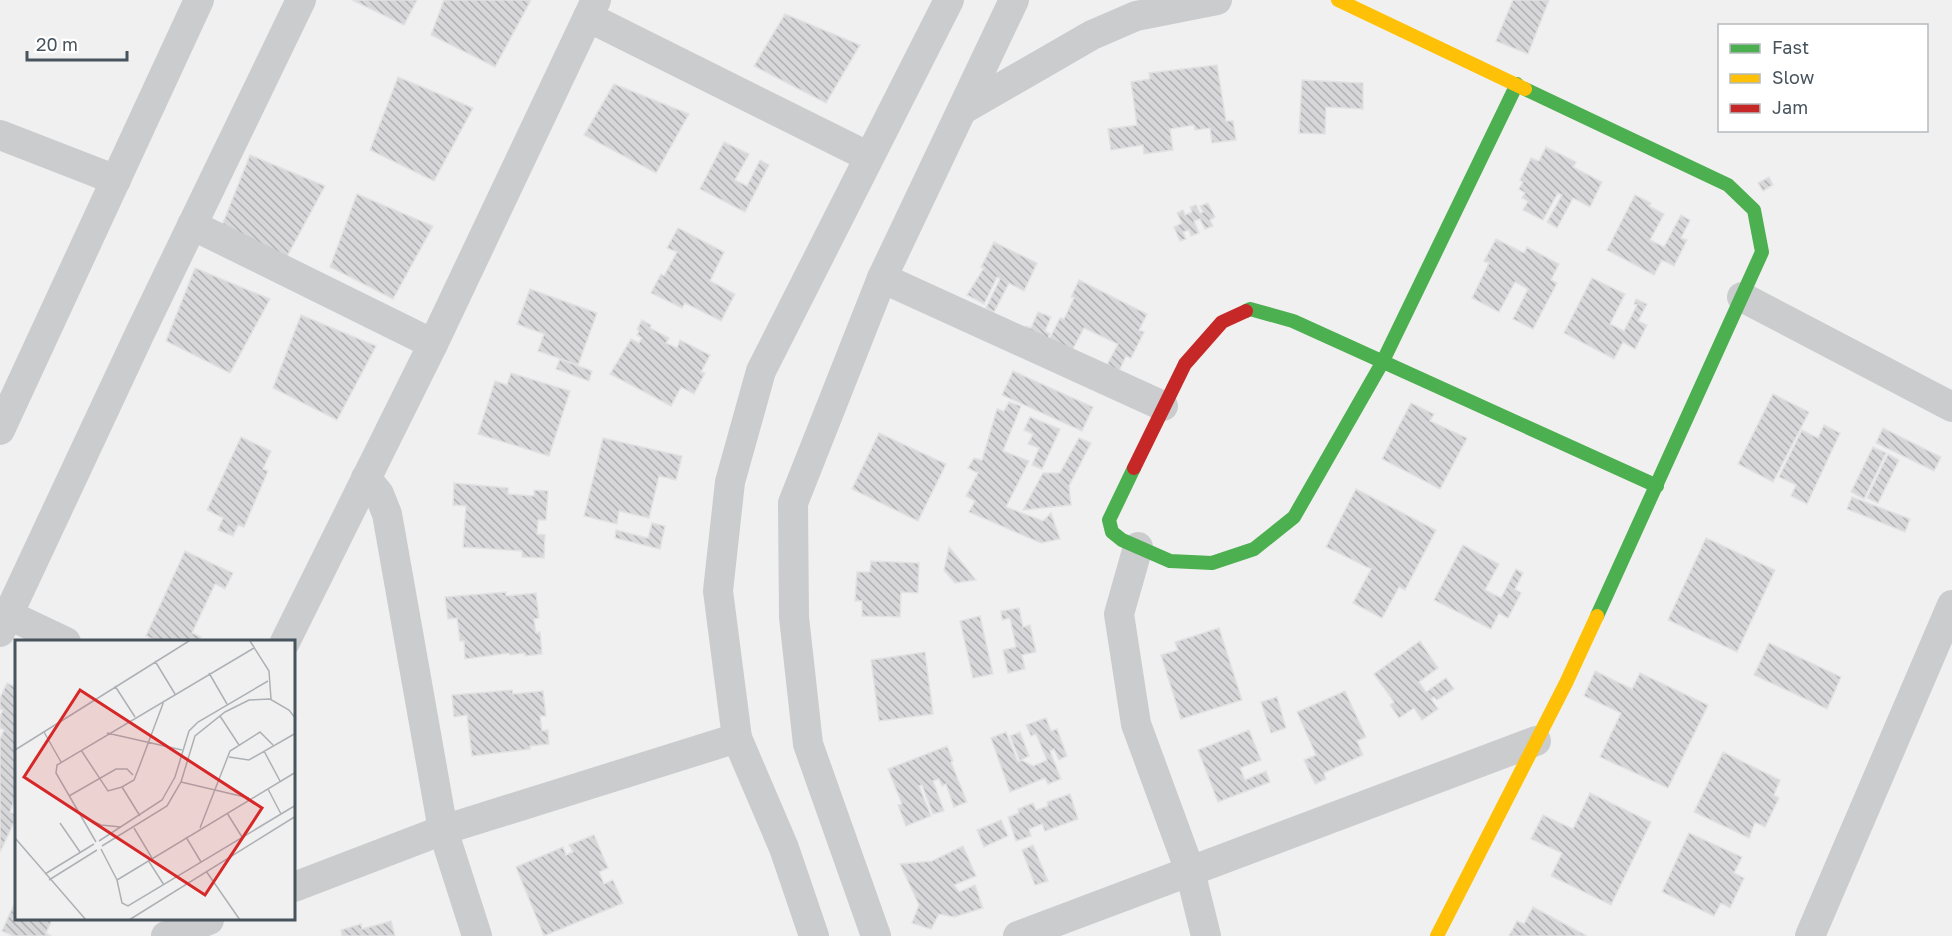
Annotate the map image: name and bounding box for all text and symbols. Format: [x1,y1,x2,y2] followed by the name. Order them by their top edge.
[27,24,128,62] scale bar
[1718,24,1928,132] legend
[36,33,78,55] text: 20 m
[1772,36,1809,58] text: Fast
[1772,66,1815,88] text: Slow
[1772,96,1808,118] text: Jam
[15,640,296,921] inset map

